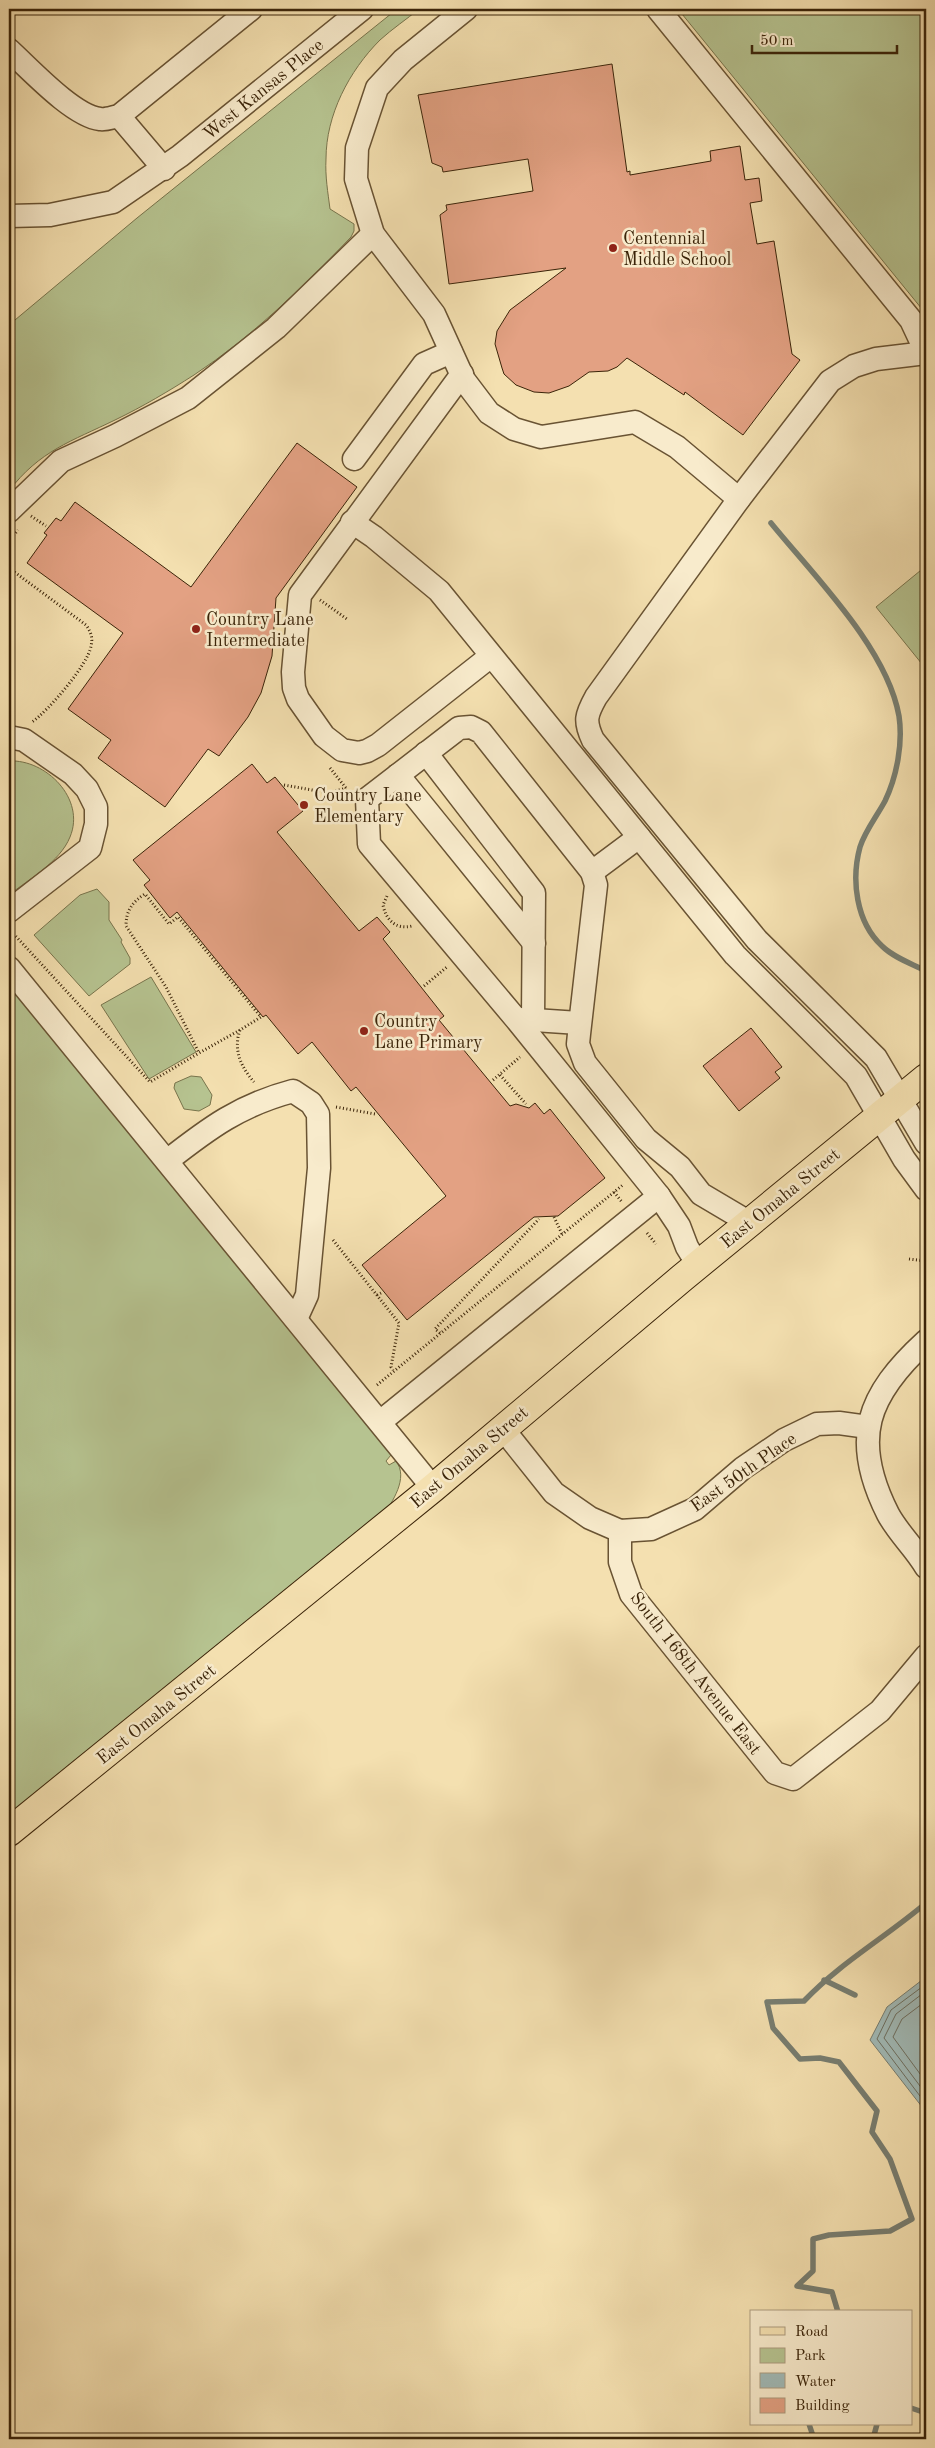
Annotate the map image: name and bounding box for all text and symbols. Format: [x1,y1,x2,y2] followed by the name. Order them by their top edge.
[752,22,898,54] scale bar
[760,34,794,49] text: 50 m
[200,36,327,144] street label: West Kansas Place
[623,230,732,269] place label: Centennial Middle School
[607,242,619,254] marker: Centennial Middle School
[206,611,314,650] place label: Country Lane Intermediate
[190,623,202,635] marker: Country Lane Intermediate
[314,787,422,826] place label: Country Lane Elementary
[298,799,310,811] marker: Country Lane Elementary
[374,1013,483,1052] place label: Country Lane Primary
[358,1025,370,1037] marker: Country Lane Primary
[718,1145,844,1252] street label: East Omaha Street
[407,1403,532,1512] street label: East Omaha Street
[687,1430,800,1516] street label: East 50th Place
[626,1589,764,1758] street label: South 168th Avenue East
[94,1661,220,1768] street label: East Omaha Street
[750,2310,912,2426] legend
[795,2325,829,2340] text: Road
[795,2349,826,2364] text: Park
[795,2375,836,2390] text: Water
[795,2399,850,2414] text: Building

